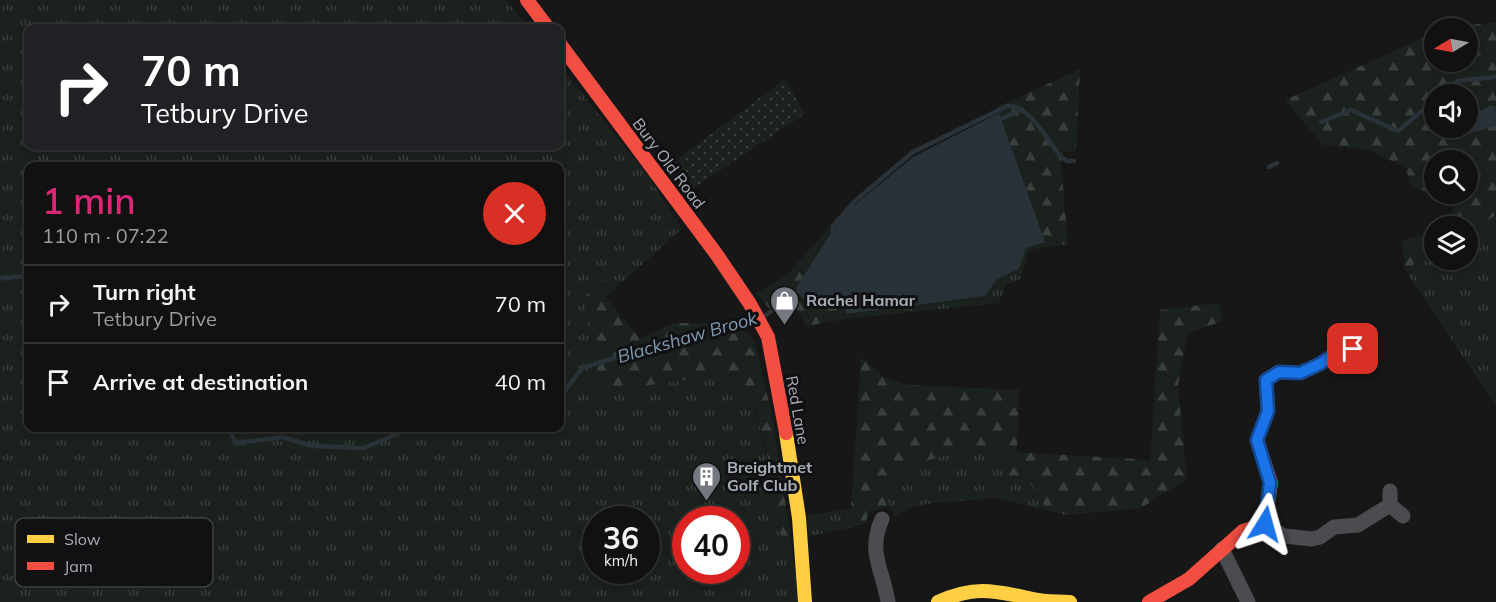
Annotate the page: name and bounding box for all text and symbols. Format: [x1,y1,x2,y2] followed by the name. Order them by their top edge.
[1424,18,1478,72] north arrow
[1424,18,1478,270] map controls
[141,44,241,97] text: 70 m
[42,48,120,126] icon: right
[1424,84,1478,138] button: sound
[141,96,308,130] text: Tetbury Drive
[628,114,710,212] street label: Bury Old Road
[1424,150,1478,204] button: search
[42,178,136,223] text: 1 min
[483,182,546,245] button: close
[1424,216,1478,270] button: layers
[42,223,168,248] text: 110 m · 07:22
[93,278,196,306] text: Turn right
[769,284,801,326] shop icon: Rachel Hamar
[42,288,75,321] icon: right
[495,290,546,318] text: 70 m
[806,290,916,310] place label: Rachel Hamar
[93,306,217,331] text: Tetbury Drive
[614,306,760,368] water label: Blackshaw Brook
[1327,323,1378,374] pin
[1336,332,1369,365] icon: arrive
[42,366,75,399] icon: arrive
[93,368,308,396] text: Arrive at destination
[495,368,546,396] text: 40 m
[782,374,814,446] street label: Red Lane
[727,457,812,495] place label: Breightmet Golf Club
[690,460,722,502] building icon: Breightmet Golf Club
[1233,492,1297,556] position arrow
[672,506,750,584] speed limit sign: 40
[15,518,213,587] legend
[603,519,639,557] text: 36
[64,529,101,549] text: Slow
[604,551,638,570] text: km/h
[64,556,93,576] text: Jam

